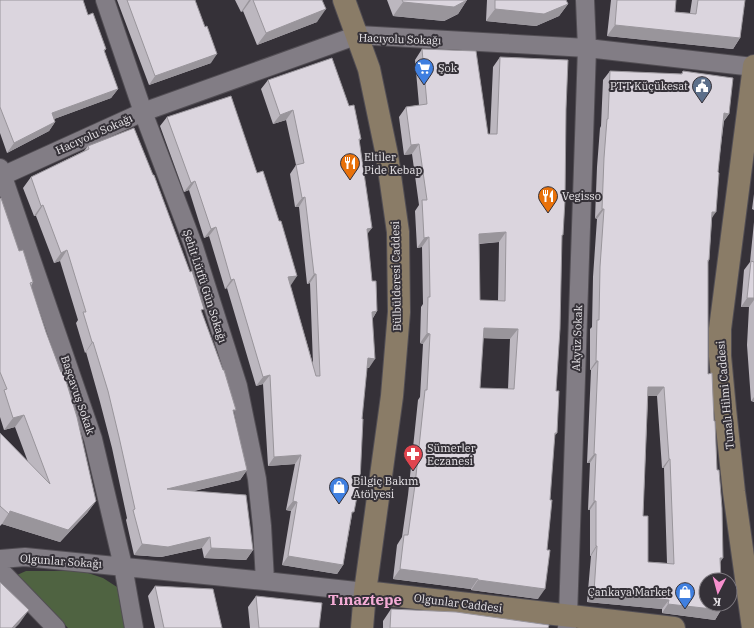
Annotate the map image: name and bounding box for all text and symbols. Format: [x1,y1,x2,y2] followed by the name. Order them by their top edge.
[358,31,442,47] street label: Hacıyolu Sokağı
[413,57,435,85] supermarket icon: Şok
[438,61,458,75] place label: Şok
[691,75,713,103] public building icon: PTT Küçükesat
[610,79,688,93] place label: PTT Küçükesat
[53,111,135,157] street label: Hacıyolu Sokağı
[364,150,423,177] place label: Eltiler Pide Kebap
[339,152,361,180] restaurant icon: Eltiler Pide Kebap
[537,185,559,213] restaurant icon: Vegisso
[562,189,601,203] place label: Vegisso
[388,220,404,331] street label: Bülbülderesi Caddesi
[180,228,230,345] street label: Şehit Lütfü Gün Sokağı
[569,304,585,371] street label: Akyüz Sokak
[713,339,737,450] street label: Tunalı Hilmi Caddesi
[58,354,98,437] street label: Başçavuş Sokak
[427,441,476,468] place label: Sümerler Eczanesi
[402,443,424,471] pharmacy icon: Sümerler Eczanesi
[353,474,419,501] place label: Bilgiç Bakım Atölyesi
[328,476,350,504] shop icon: Bilgiç Bakım Atölyesi
[19,551,103,571] street label: Olgunlar Sokağı
[698,572,738,612] north arrow
[674,581,696,609] shop icon: Çankaya Market
[588,585,671,599] place label: Çankaya Market
[328,590,402,609] district label: Tınaztepe
[413,591,503,615] street label: Olgunlar Caddesi
[711,594,722,609] text: K

